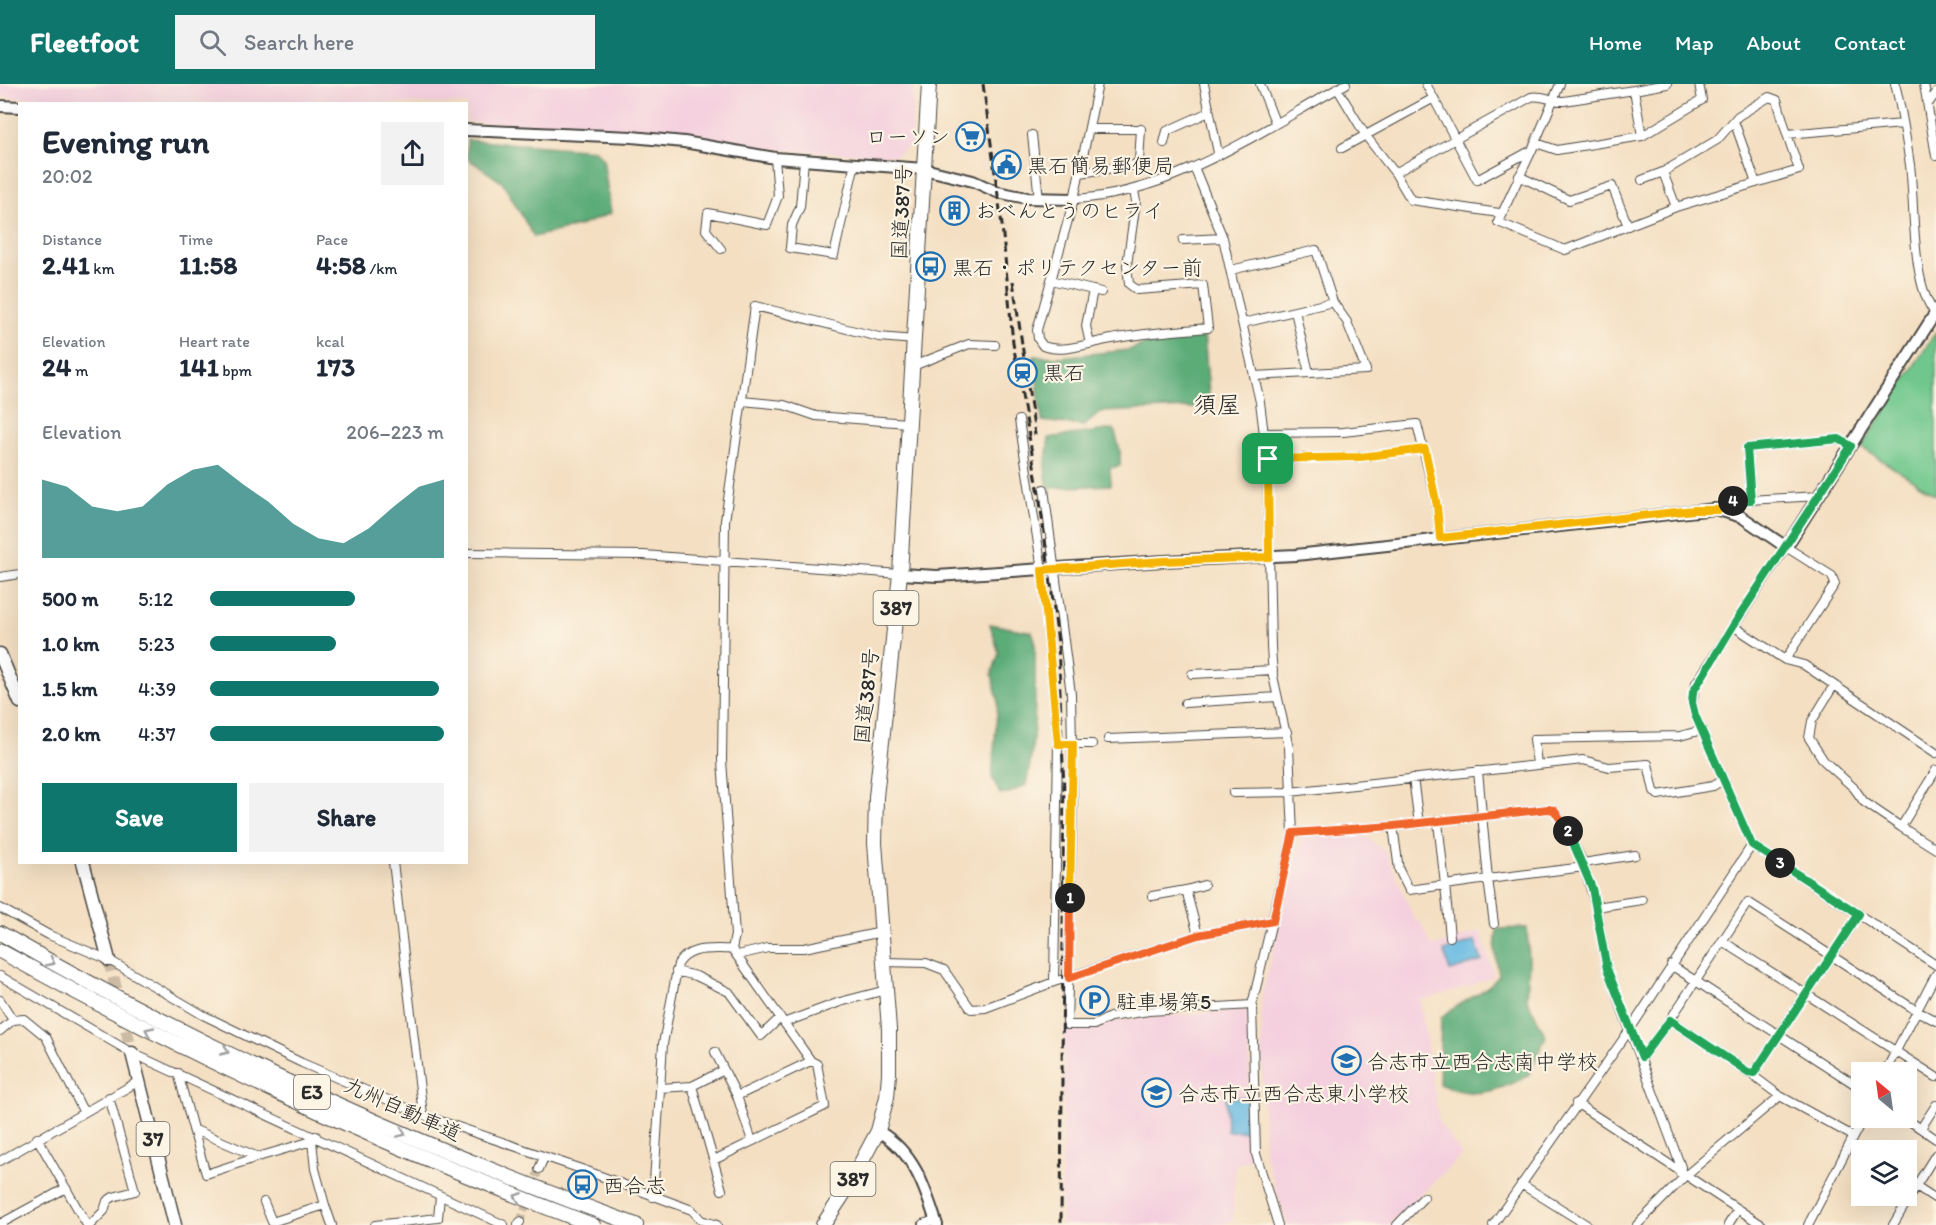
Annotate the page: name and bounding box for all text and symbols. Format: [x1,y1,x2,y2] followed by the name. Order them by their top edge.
[175,15,595,69] search box
[30,25,139,59] text: Fleetfoot
[196,26,229,59] icon: search
[244,29,354,56] text: Search here
[1589,30,1642,55] text: Home
[1675,30,1714,55] text: Map
[1747,30,1801,55] text: About
[1834,30,1906,55] text: Contact
[955,120,987,152] supermarket icon: ローソン
[42,122,209,161] text: Evening run
[381,122,444,185] button: share
[866,124,950,149] place label: ローソン
[990,149,1022,181] public building icon: 黒石簡易郵便局
[1027,153,1174,178] place label: 黒石簡易郵便局
[886,163,916,261] street label: 国道387号
[42,164,93,188] text: 20:02
[938,194,970,226] building icon: おべんとうのヒライ
[975,198,1163,223] place label: おべんとうのヒライ
[42,230,102,249] text: Distance
[179,230,213,249] text: Time
[316,230,348,249] text: Pace
[42,249,90,281] text: 2.41
[179,249,237,281] text: 11:58
[316,249,366,281] text: 4:58
[915,251,947,283] bus stop icon: 黒石・ポリテクセンター前
[952,255,1202,280] place label: 黒石・ポリテクセンター前
[90,259,115,278] text: km
[366,259,397,278] text: /km
[42,332,106,351] text: Elevation
[179,332,250,351] text: Heart rate
[316,332,344,351] text: kcal
[42,351,71,383] text: 24
[179,351,219,383] text: 141
[316,351,355,383] text: 173
[1006,356,1038,388] station icon: 黒石
[1043,360,1085,385] place label: 黒石
[71,361,88,380] text: m
[219,361,252,380] text: bpm
[1193,390,1241,419] district label: 須屋
[42,420,121,444] text: Elevation
[346,420,444,444] text: 206–223 m
[1242,433,1293,484] pin
[1251,442,1284,475] icon: arrive
[1718,486,1748,516] pin: 4
[1728,491,1738,510] text: 4
[42,587,98,611] text: 500 m
[138,587,173,611] text: 5:12
[874,591,918,625] road number: 387
[42,632,99,656] text: 1.0 km
[138,632,175,656] text: 5:23
[849,647,883,745] street label: 国道387号
[42,677,98,701] text: 1.5 km
[138,677,176,701] text: 4:39
[42,722,101,746] text: 2.0 km
[138,722,176,746] text: 4:37
[42,783,237,852] button: Save
[249,783,444,852] button: Share
[1553,816,1583,846] pin: 2
[1564,821,1572,840] text: 2
[1765,848,1795,878] pin: 3
[1776,853,1784,872] text: 3
[1055,883,1085,913] pin: 1
[1066,888,1074,907] text: 1
[45,955,55,966] one-way arrow
[1079,985,1111,1017] parking icon: 駐車場第5
[1116,989,1211,1014] place label: 駐車場第5
[145,1026,156,1038] one-way arrow
[218,1043,229,1055] one-way arrow
[1330,1045,1362,1077] school or university icon: 合志市立西合志南中学校
[1367,1049,1598,1074] place label: 合志市立西合志南中学校
[1851,1062,1917,1128] north arrow
[1851,1062,1917,1206] map controls
[340,1072,466,1146] street label: 九州自動車道
[294,1075,330,1109] road number: E3
[1141,1077,1173,1109] school or university icon: 合志市立西合志東小学校
[1178,1081,1409,1106] place label: 合志市立西合志東小学校
[136,1122,170,1156] road number: 37
[395,1125,406,1137] one-way arrow
[1851,1140,1917,1206] button: layers
[830,1162,876,1196] road number: 387
[566,1169,598,1201] bus stop icon: 西合志
[603,1173,666,1198] place label: 西合志
[513,1192,524,1204] one-way arrow

